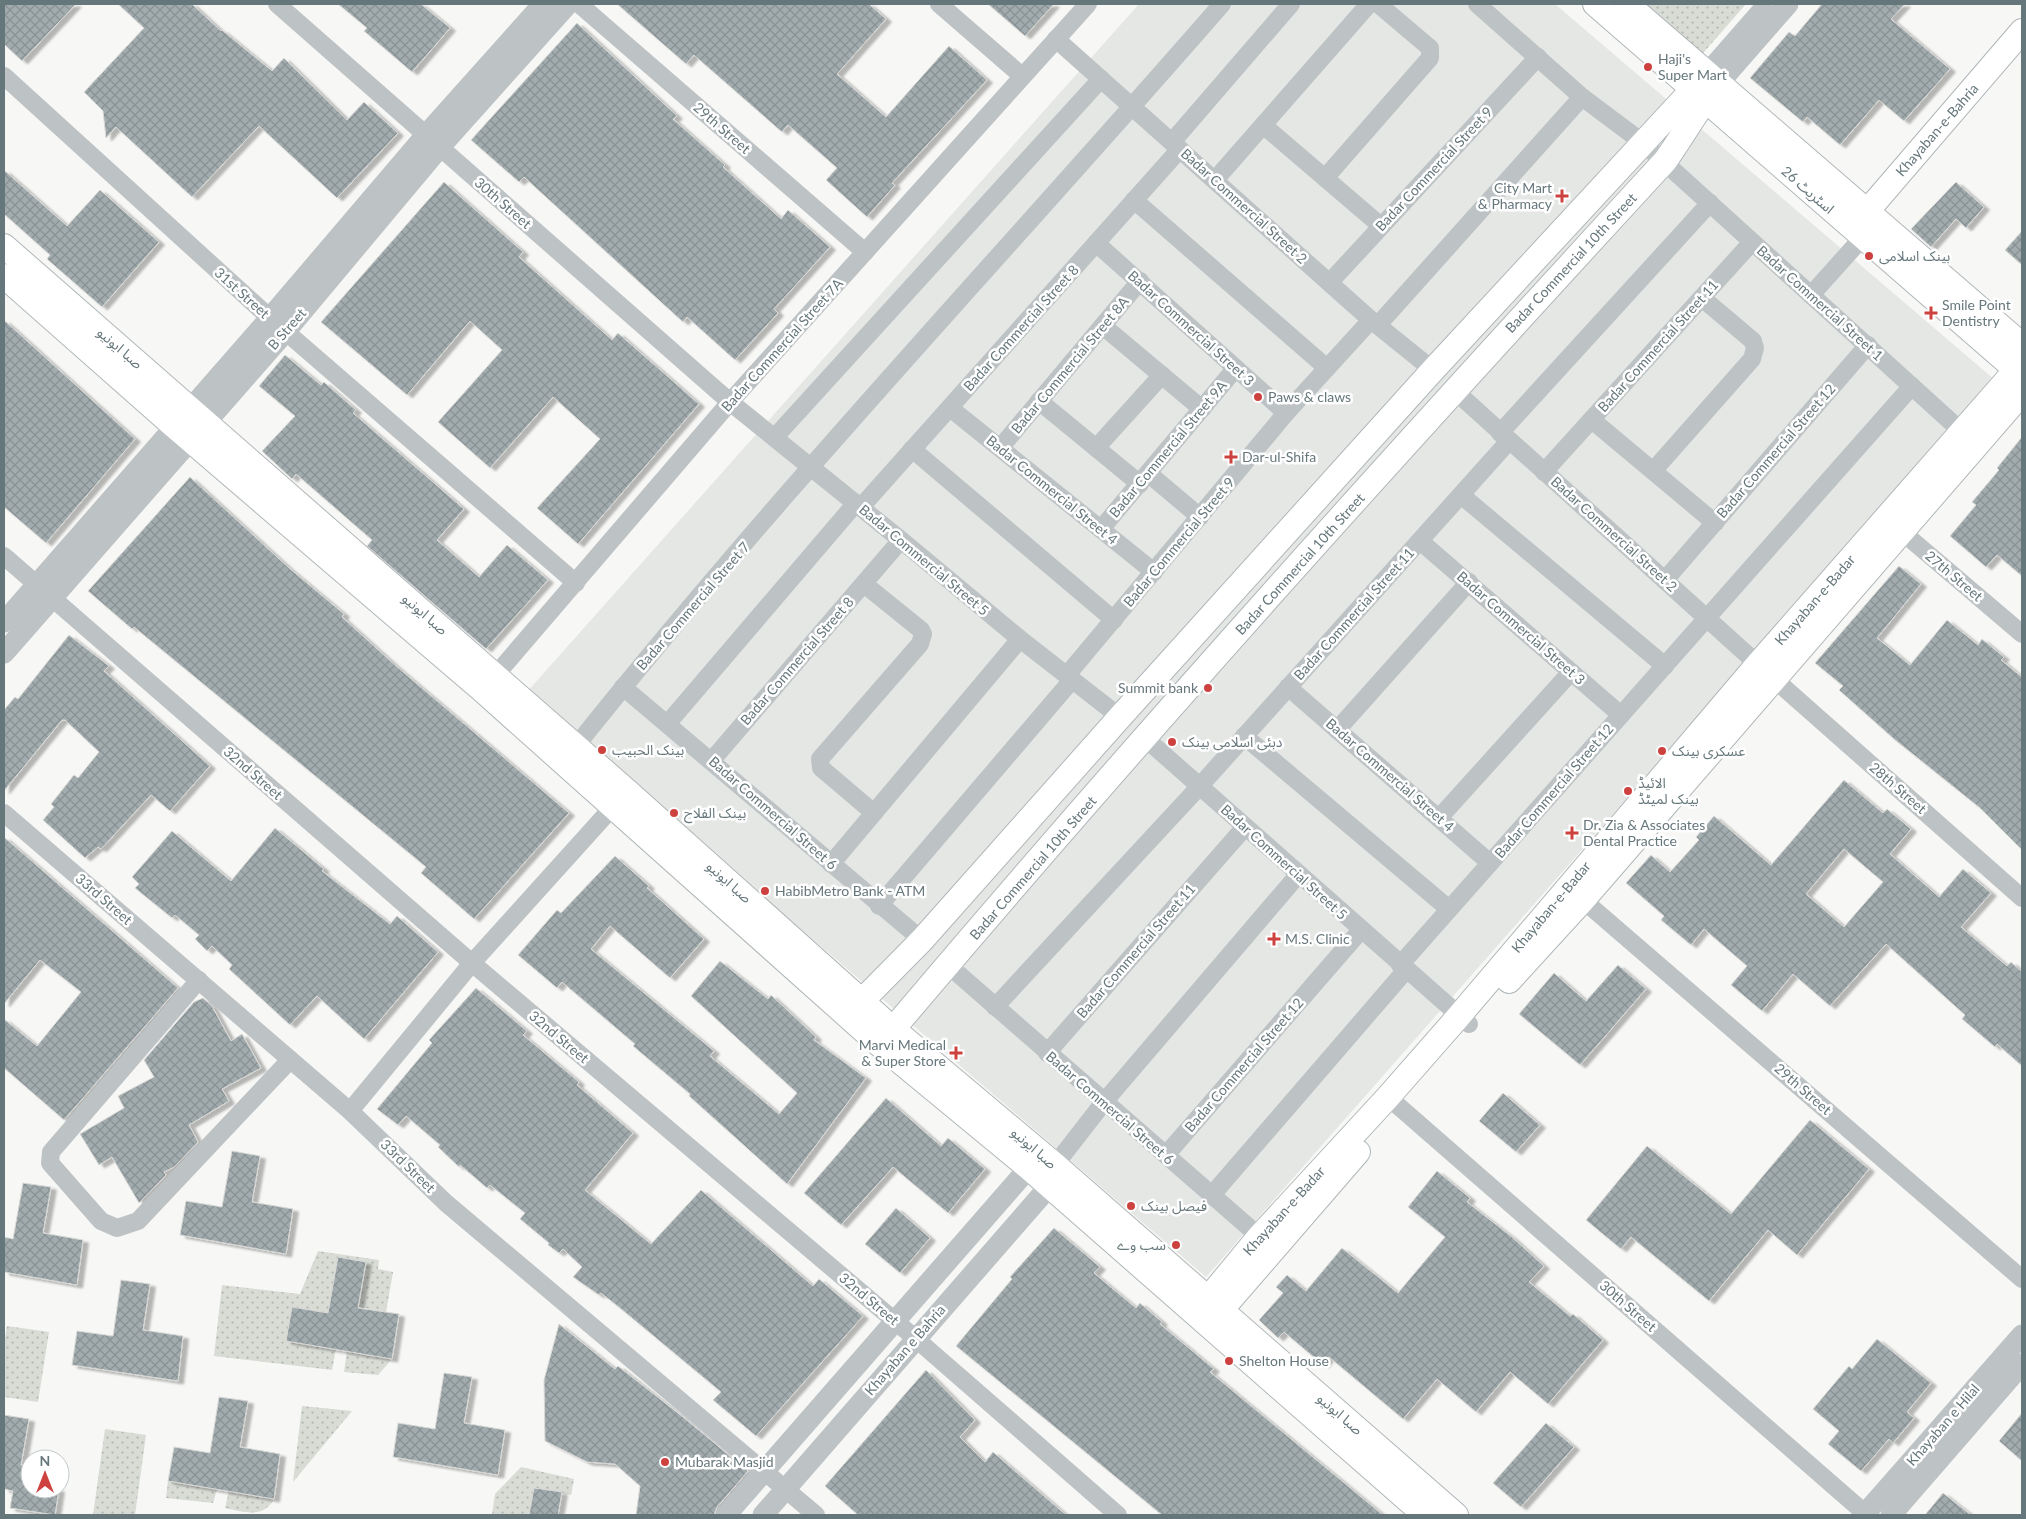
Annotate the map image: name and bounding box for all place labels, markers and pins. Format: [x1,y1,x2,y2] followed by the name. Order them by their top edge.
[1658,50,1727,83] place label: Haji's Super Mart
[1642,61,1654,73] marker: Haji's Super Mart
[1478,179,1553,212] place label: City Mart & Pharmacy
[1556,190,1568,202] marker: City Mart & Pharmacy
[1879,247,1951,265] place label: بینک اسلامی
[1863,250,1875,262] marker: بینک اسلامی
[1942,296,2011,329] place label: Smile Point Dentistry
[1924,306,1938,320] marker: Smile Point Dentistry
[1268,388,1351,405] place label: Paws & claws
[1252,391,1264,403] marker: Paws & claws
[1242,448,1316,465] place label: Dar-ul-Shifa
[1224,450,1238,464] marker: Dar-ul-Shifa
[1118,679,1199,696] place label: Summit bank
[1202,682,1214,694] marker: Summit bank
[1182,733,1283,751] place label: دبئی اسلامی بینک
[1166,736,1178,748] marker: دبئی اسلامی بینک
[612,741,684,758] place label: بينک الحبيب
[1672,742,1745,760] place label: عسکری بینک
[596,744,608,756] marker: بينک الحبيب
[1656,745,1668,757] marker: عسکری بینک
[1638,774,1699,807] place label: الائیڈ بینک لمیٹڈ
[1622,785,1634,797] marker: الائیڈ بینک لمیٹڈ
[684,804,746,824] place label: بینک الفلاح
[668,807,680,819] marker: بینک الفلاح
[1583,816,1705,849] place label: Dr. Zia & Associates Dental Practice
[1565,826,1579,840] marker: Dr. Zia & Associates Dental Practice
[775,882,925,899] place label: HabibMetro Bank - ATM
[759,885,771,897] marker: HabibMetro Bank - ATM
[1285,930,1350,947] place label: M.S. Clinic
[1267,932,1281,946] marker: M.S. Clinic
[859,1036,946,1069] place label: Marvi Medical & Super Store
[950,1047,962,1059] marker: Marvi Medical & Super Store
[1141,1197,1207,1215] place label: فیصل بینک
[1125,1200,1137,1212] marker: فیصل بینک
[1117,1236,1166,1254] place label: سب وے
[1170,1239,1182,1251] marker: سب وے
[1239,1352,1329,1369] place label: Shelton House
[1223,1355,1235,1367] marker: Shelton House
[675,1453,773,1470] place label: Mubarak Masjid
[659,1456,671,1468] marker: Mubarak Masjid

